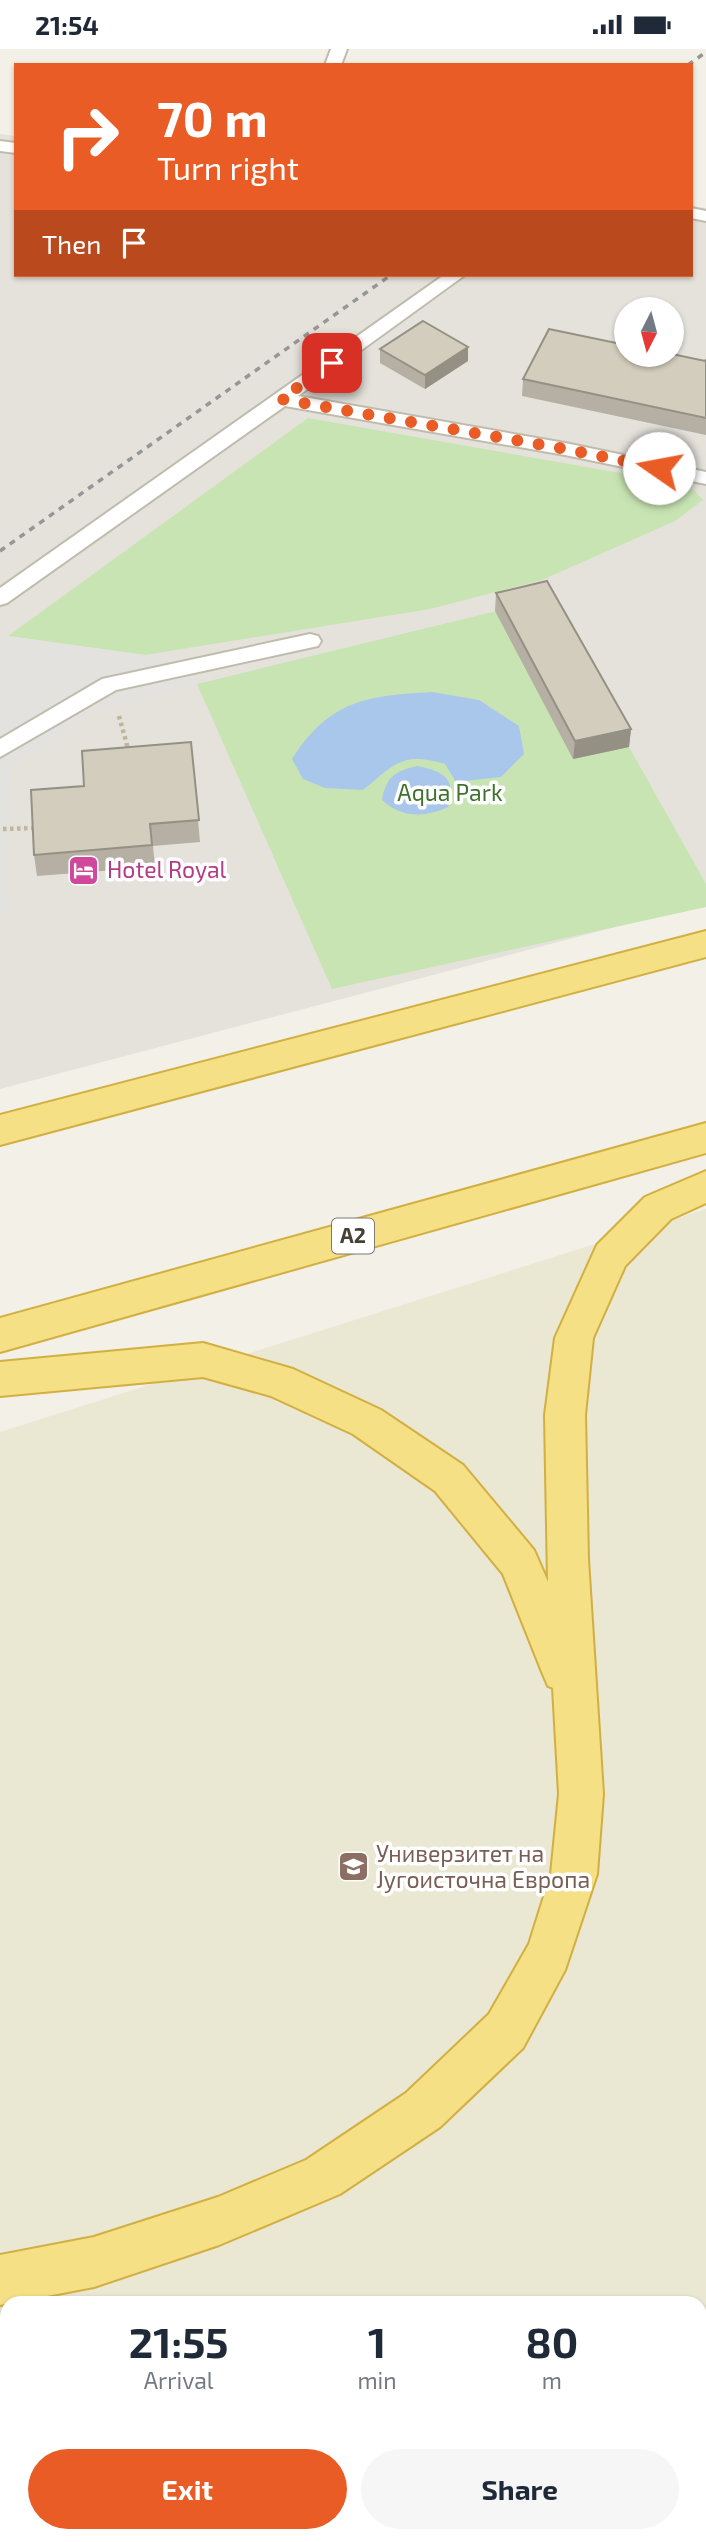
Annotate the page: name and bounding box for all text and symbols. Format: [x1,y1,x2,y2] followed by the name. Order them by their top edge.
[35,9,99,40] text: 21:54
[157,88,268,147] text: 70 m
[42,91,133,182] icon: right
[157,148,299,186] text: Turn right
[115,224,153,262] icon: arrive
[42,228,101,259] text: Then
[614,297,684,367] north arrow
[614,297,684,367] map controls
[302,333,362,393] pin
[313,344,351,382] icon: arrive
[622,431,696,505] position arrow
[397,778,503,806] park label: Aqua Park
[67,853,101,887] hotel icon: Hotel Royal
[107,855,227,883] place label: Hotel Royal
[332,1219,374,1253] road number: A2
[376,1839,590,1894] place label: Универзитет на Југоисточна Европа
[336,1850,370,1884] school or university icon: Универзитет на Југоисточна Европа
[129,2316,229,2366] text: 21:55
[368,2316,386,2366] text: 1
[525,2316,578,2366] text: 80
[144,2366,214,2394] text: Arrival
[357,2366,397,2394] text: min
[542,2366,562,2394] text: m
[28,2449,347,2529] button: Exit
[361,2449,679,2529] button: Share

